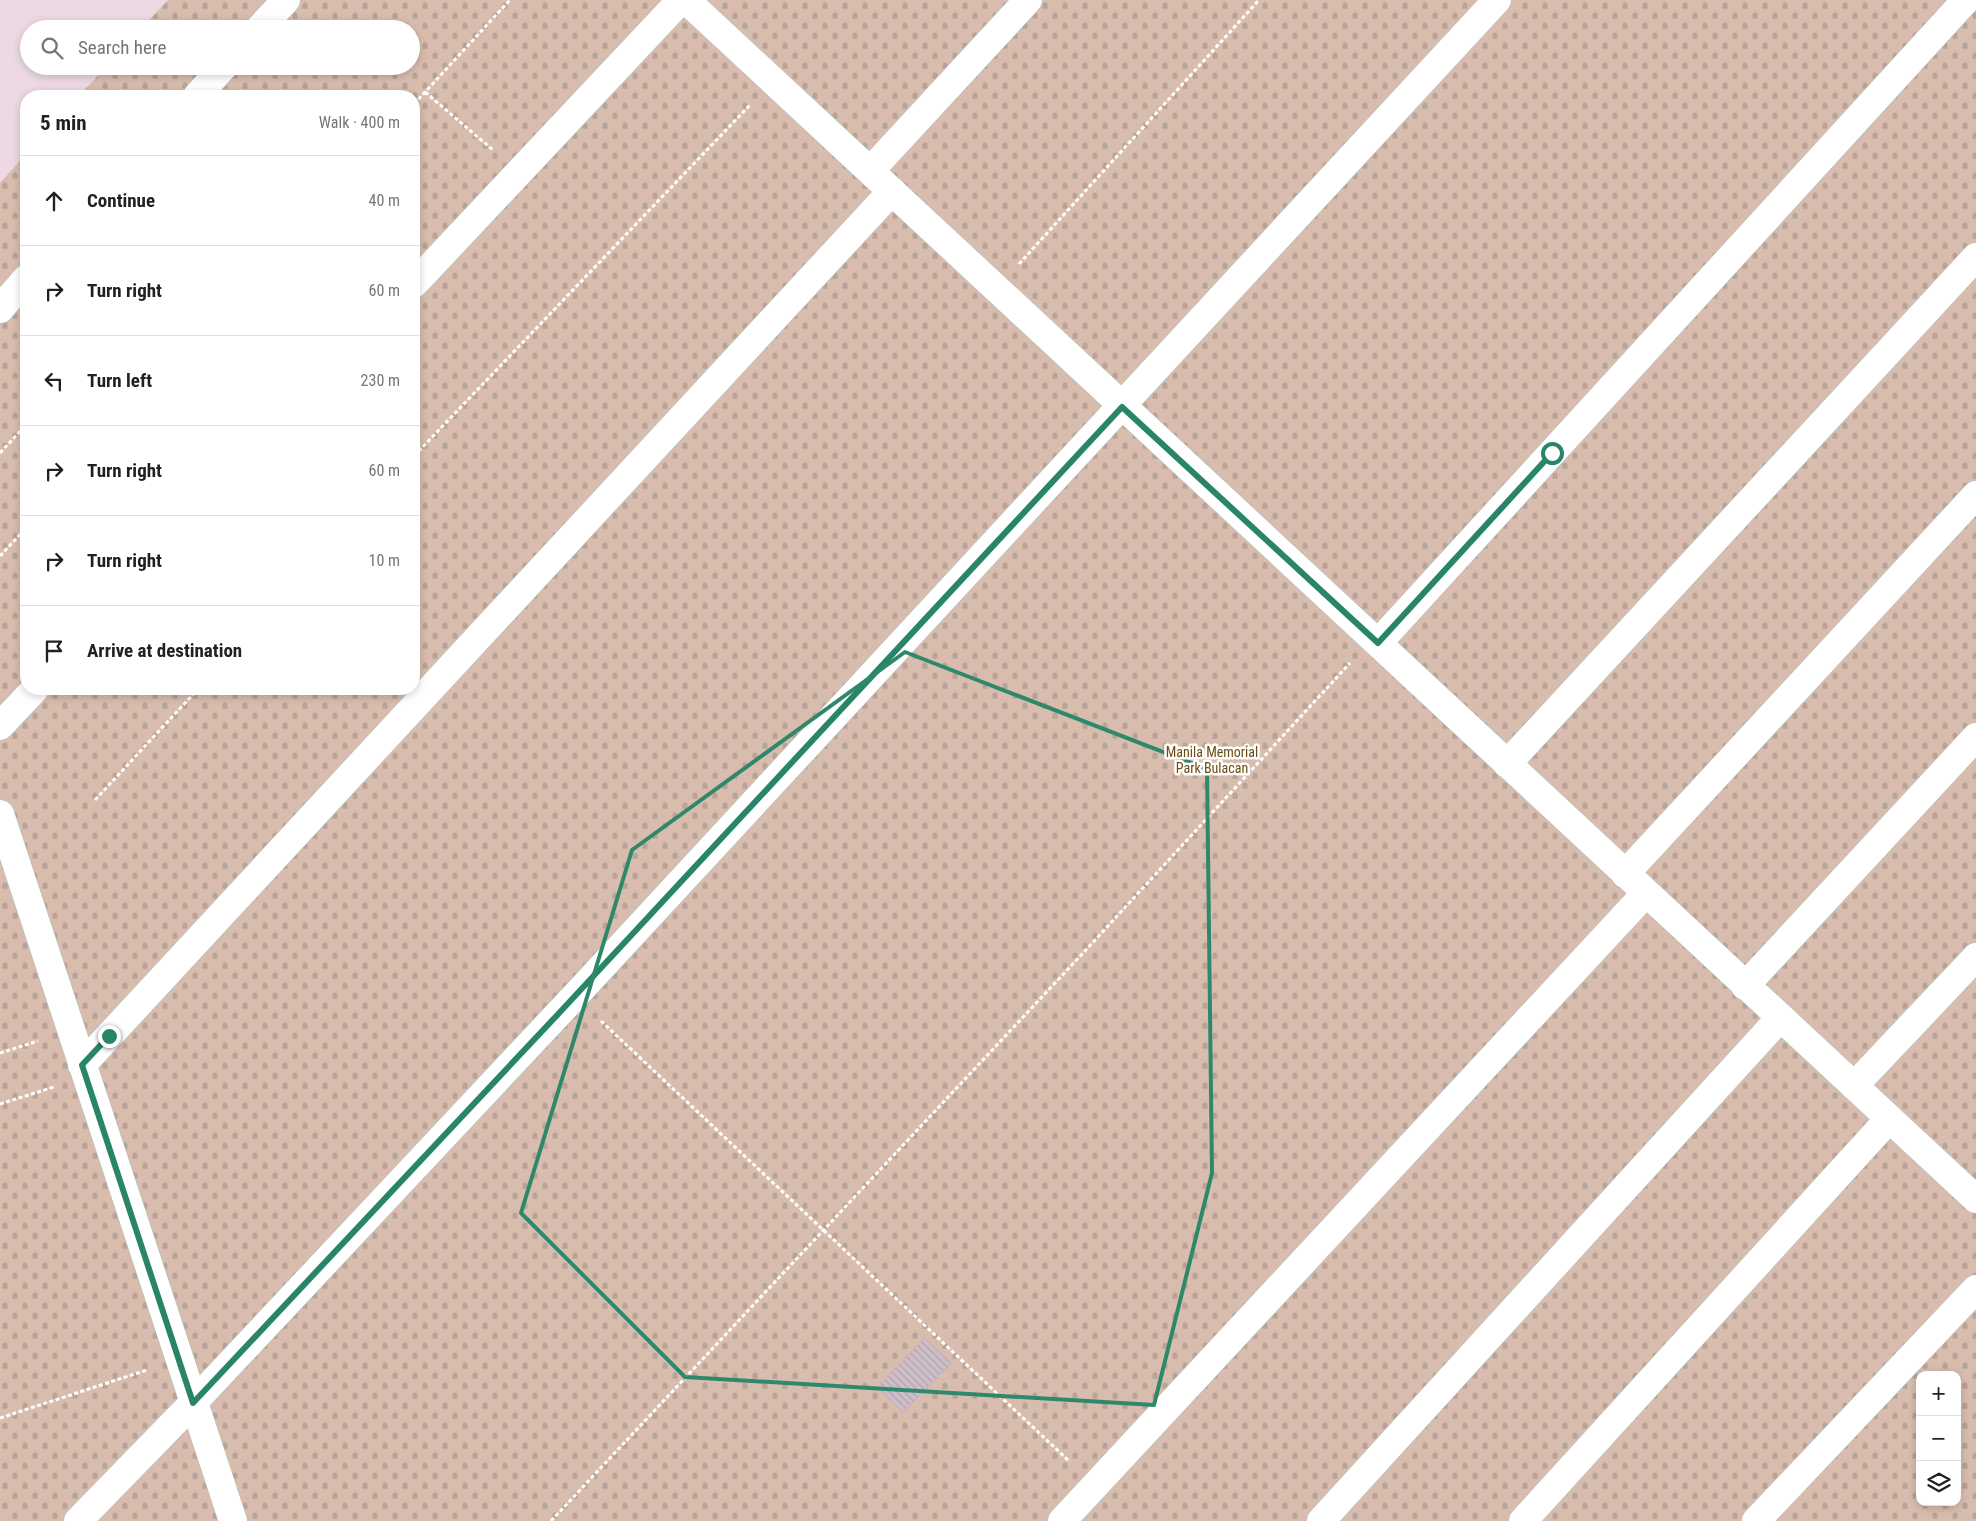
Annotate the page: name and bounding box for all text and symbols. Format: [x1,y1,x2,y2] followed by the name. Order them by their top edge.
[20,20,420,75] search box
[38,34,66,62] icon: search
[78,36,166,59] text: Search here
[40,111,87,135] text: 5 min
[319,113,400,132] text: Walk · 400 m
[40,187,68,215] icon: ahead
[87,189,155,212] text: Continue
[368,191,400,210] text: 40 m
[40,277,68,305] icon: right
[87,279,162,302] text: Turn right
[368,281,400,300] text: 60 m
[40,367,68,395] icon: left
[87,369,152,392] text: Turn left
[361,371,400,390] text: 230 m
[1541,442,1564,465] route start
[40,457,68,485] icon: right
[87,459,162,482] text: Turn right
[368,461,400,480] text: 60 m
[40,547,68,575] icon: right
[87,549,162,572] text: Turn right
[368,551,400,570] text: 10 m
[40,637,68,665] icon: arrive
[87,639,242,662] text: Arrive at destination
[1166,744,1258,776] park label: Manila Memorial Park Bulacan
[98,1025,121,1048] route end
[1916,1371,1961,1506] map controls
[1916,1371,1961,1416] button: +
[1916,1416,1961,1461] button: −
[1916,1461,1961,1506] button: layers

